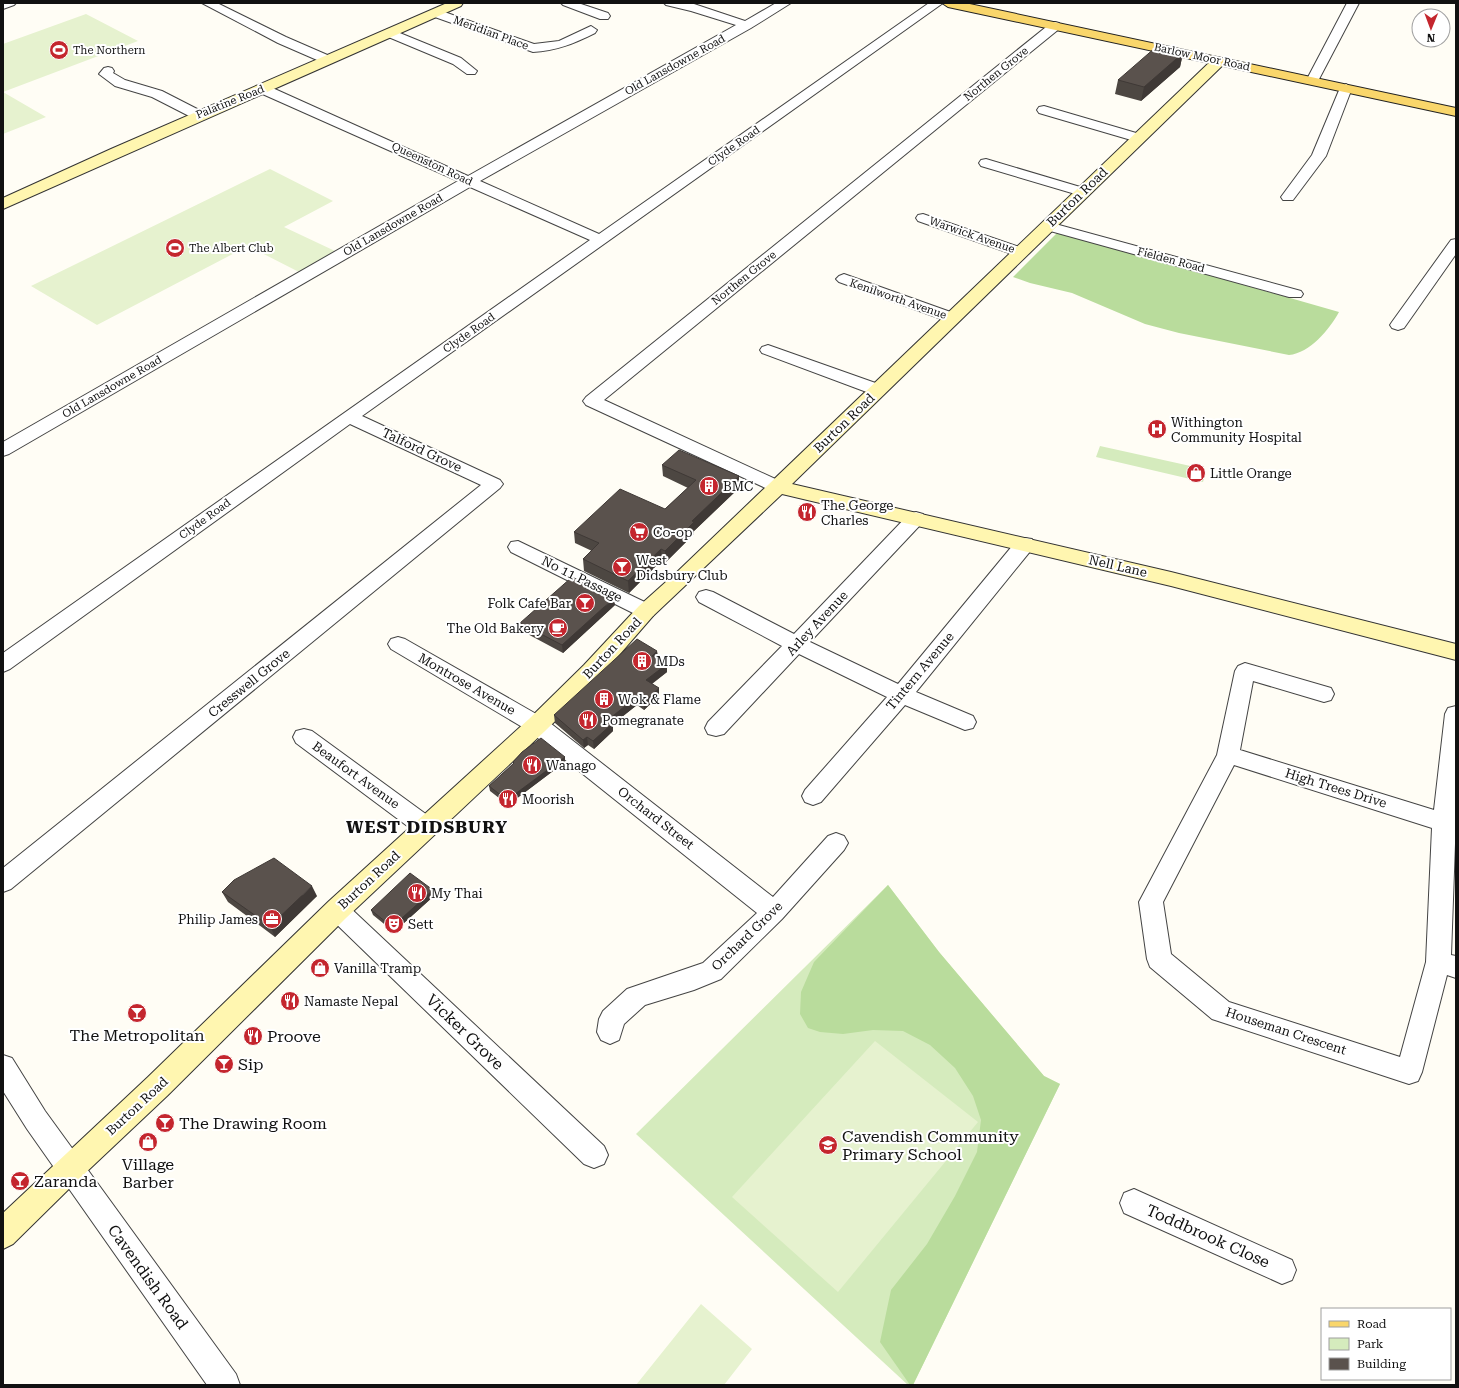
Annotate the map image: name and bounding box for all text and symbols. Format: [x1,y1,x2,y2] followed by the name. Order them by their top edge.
[1411,8,1451,48] north arrow
[452,13,530,53] street label: Meridian Place
[1426,31,1435,44] text: N
[623,32,727,98] street label: Old Lansdowne Road
[48,39,70,61] sports icon: The Northern
[1153,40,1251,74] street label: Barlow Moor Road
[73,44,145,57] place label: The Northern
[961,44,1031,104] street label: Northen Grove
[194,82,266,122] street label: Palatine Road
[706,123,762,169] street label: Clyde Road
[390,140,474,188] street label: Queenston Road
[1044,164,1111,230] street label: Burton Road
[341,191,445,259] street label: Old Lansdowne Road
[928,214,1016,256] street label: Warwick Avenue
[164,237,186,259] sports icon: The Albert Club
[189,242,274,255] place label: The Albert Club
[1136,245,1206,275] street label: Fielden Road
[709,248,779,308] street label: Northen Grove
[848,276,948,322] street label: Kenilworth Avenue
[441,310,497,356] street label: Clyde Road
[60,353,164,421] street label: Old Lansdowne Road
[811,390,878,456] street label: Burton Road
[1171,415,1302,445] place label: Withington Community Hospital
[1146,418,1168,440] hospital icon: Withington Community Hospital
[380,425,464,475] street label: Talford Grove
[1185,462,1207,484] shop icon: Little Orange
[1210,466,1292,481] place label: Little Orange
[698,475,720,497] building icon: BMC
[723,479,753,494] place label: BMC
[177,496,233,542] street label: Clyde Road
[821,498,893,528] place label: The George Charles
[796,501,818,523] restaurant icon: The George Charles
[628,521,650,543] supermarket icon: Co-op
[653,525,693,540] place label: Co-op
[1087,552,1149,580] street label: Nell Lane
[539,553,625,605] street label: No 11 Passage
[636,553,728,583] place label: West Didsbury Club
[611,556,633,578] bar icon: West Didsbury Club
[783,588,851,658] street label: Arley Avenue
[574,592,596,614] bar icon: Folk Cafe Bar
[487,596,572,611] place label: Folk Cafe Bar
[580,614,645,682] street label: Burton Road
[547,617,569,639] cafe icon: The Old Bakery
[447,621,544,636] place label: The Old Bakery
[883,629,957,713] street label: Tintern Avenue
[205,646,293,720] street label: Cresswell Grove
[416,650,518,718] street label: Montrose Avenue
[631,650,653,672] building icon: MDs
[656,654,685,669] place label: MDs
[593,688,615,710] building icon: Wok & Flame
[618,692,701,707] place label: Wok & Flame
[577,709,599,731] restaurant icon: Pomegranate
[602,713,684,728] place label: Pomegranate
[309,738,403,812] street label: Beaufort Avenue
[521,754,543,776] restaurant icon: Wanago
[546,758,596,773] place label: Wanago
[1283,765,1389,811] street label: High Trees Drive
[615,784,697,852] street label: Orchard Street
[497,788,519,810] restaurant icon: Moorish
[522,792,575,807] place label: Moorish
[346,817,508,837] district label: WEST DIDSBURY
[335,847,403,912] street label: Burton Road
[406,882,428,904] restaurant icon: My Thai
[431,886,483,901] place label: My Thai
[708,898,786,974] street label: Orchard Grove
[261,908,283,930] office icon: Philip James
[178,912,258,927] place label: Philip James
[383,913,405,935] theatre icon: Sett
[408,917,433,932] place label: Sett
[309,957,331,979] shop icon: Vanilla Tramp
[334,961,421,976] place label: Vanilla Tramp
[279,990,301,1012] restaurant icon: Namaste Nepal
[422,990,508,1074] street label: Vicker Grove
[304,994,398,1009] place label: Namaste Nepal
[126,1002,148,1024] bar icon: The Metropolitan
[1224,1004,1348,1058] street label: Houseman Crescent
[242,1025,264,1047] restaurant icon: Proove
[69,1026,205,1045] place label: The Metropolitan
[267,1027,321,1046] place label: Proove
[213,1053,235,1075] bar icon: Sip
[238,1055,264,1074] place label: Sip
[103,1073,171,1138] street label: Burton Road
[154,1112,176,1134] bar icon: The Drawing Room
[179,1114,327,1133] place label: The Drawing Room
[842,1127,1019,1164] place label: Cavendish Community Primary School
[137,1131,159,1153] shop icon: Village Barber
[817,1134,839,1156] school or university icon: Cavendish Community Primary School
[122,1155,174,1192] place label: Village Barber
[9,1170,31,1192] bar icon: Zaranda
[34,1172,97,1191] place label: Zaranda
[1143,1200,1273,1272] street label: Toddbrook Close
[104,1221,192,1333] street label: Cavendish Road
[1321,1308,1451,1380] legend
[1357,1317,1387,1331] text: Road
[1357,1337,1384,1351] text: Park
[1357,1357,1406,1371] text: Building

